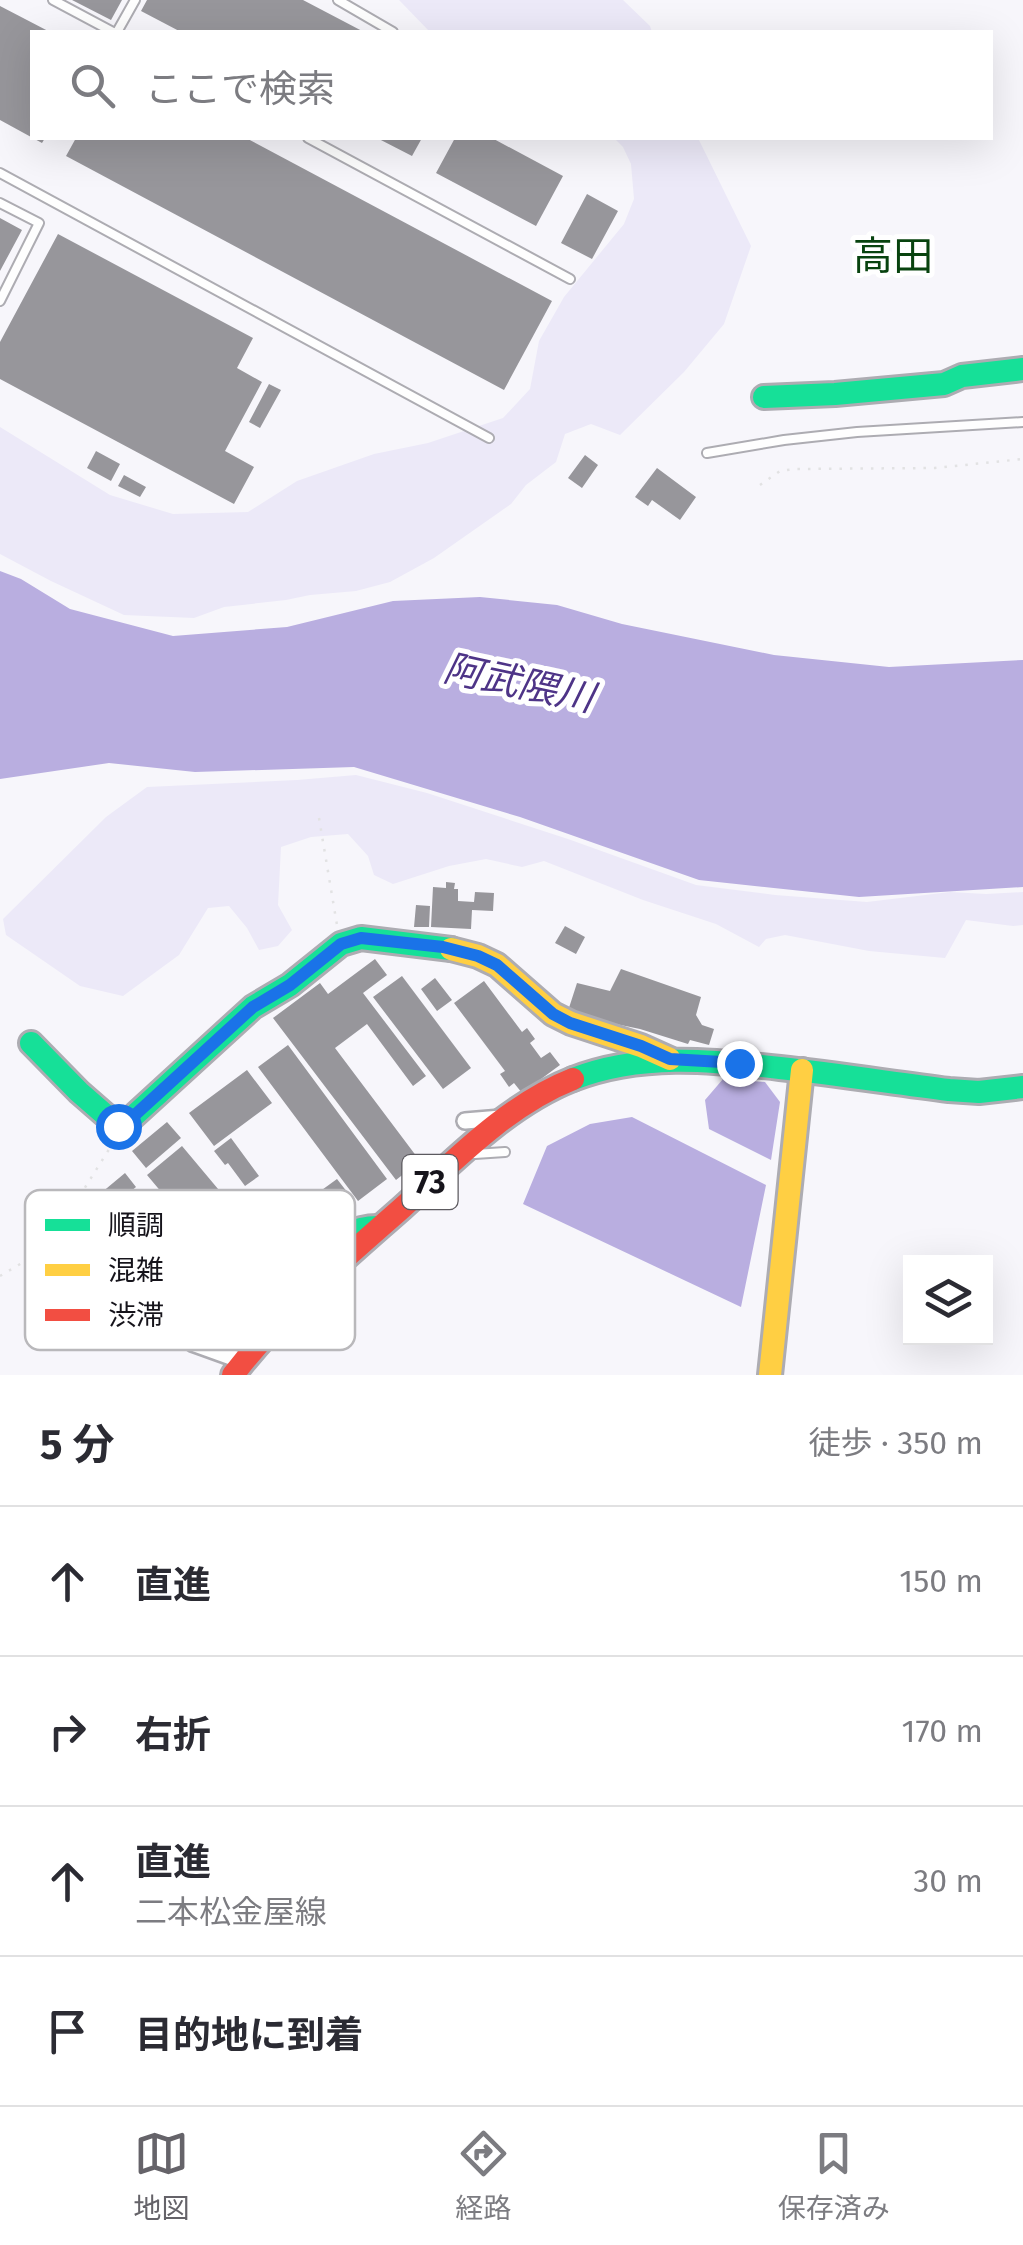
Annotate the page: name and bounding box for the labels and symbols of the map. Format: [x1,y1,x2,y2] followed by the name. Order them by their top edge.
[853,233,933,281] district label: 高田
[440,645,602,722] water label: 阿武隈川
[717,1041,763,1087] route end
[96,1104,142,1150] route start
[402,1155,458,1209] road number: 73
[25,1190,355,1350] legend
[108,1209,164,1242] text: 順調
[108,1254,164,1287] text: 混雑
[108,1299,164,1332] text: 渋滞

